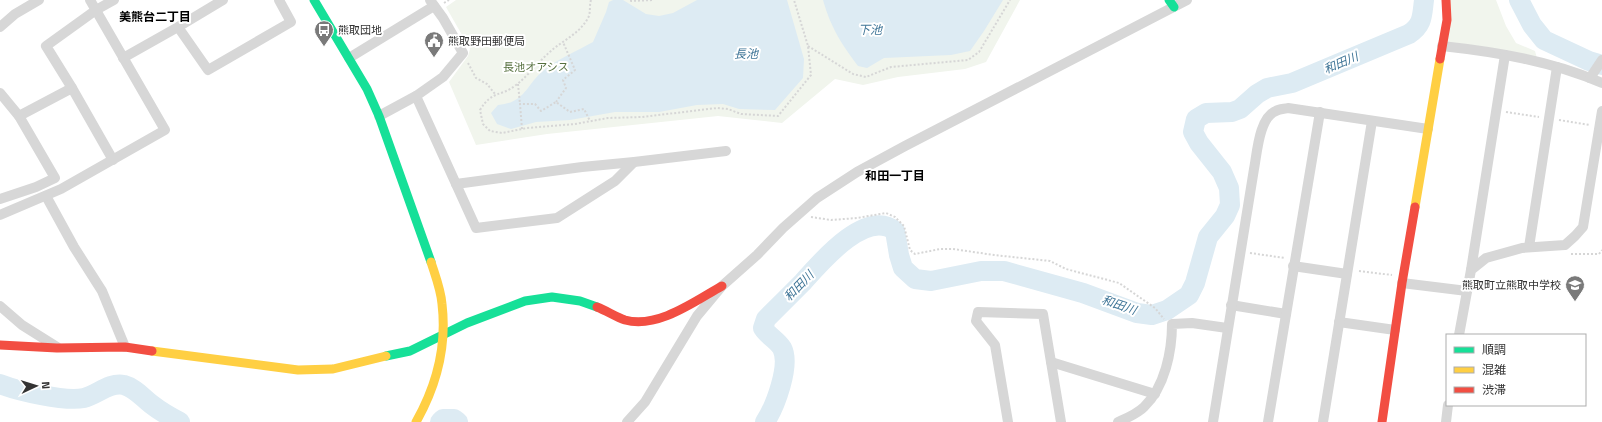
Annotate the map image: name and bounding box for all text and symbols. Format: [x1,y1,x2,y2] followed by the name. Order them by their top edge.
[119,7,191,26] district label: 美熊台二丁目
[313,19,335,47] bus stop icon: 熊取団地
[858,20,883,39] water label: 下池
[338,22,382,38] place label: 熊取団地
[423,30,445,58] public building icon: 熊取野田郵便局
[448,33,525,49] place label: 熊取野田郵便局
[734,44,759,63] water label: 長池
[1321,46,1363,78] water label: 和田川
[503,59,569,75] park label: 長池オアシス
[865,166,925,185] district label: 和田一丁目
[779,265,819,305] water label: 和田川
[1564,274,1586,302] school or university icon: 熊取町立熊取中学校
[1462,277,1561,293] place label: 熊取町立熊取中学校
[1099,290,1141,320] water label: 和田川
[1446,334,1586,406] legend
[1482,340,1506,359] text: 順調
[1482,360,1506,379] text: 混雑
[16,366,56,406] north arrow
[1482,380,1506,399] text: 渋滞
[38,381,54,390] text: N

